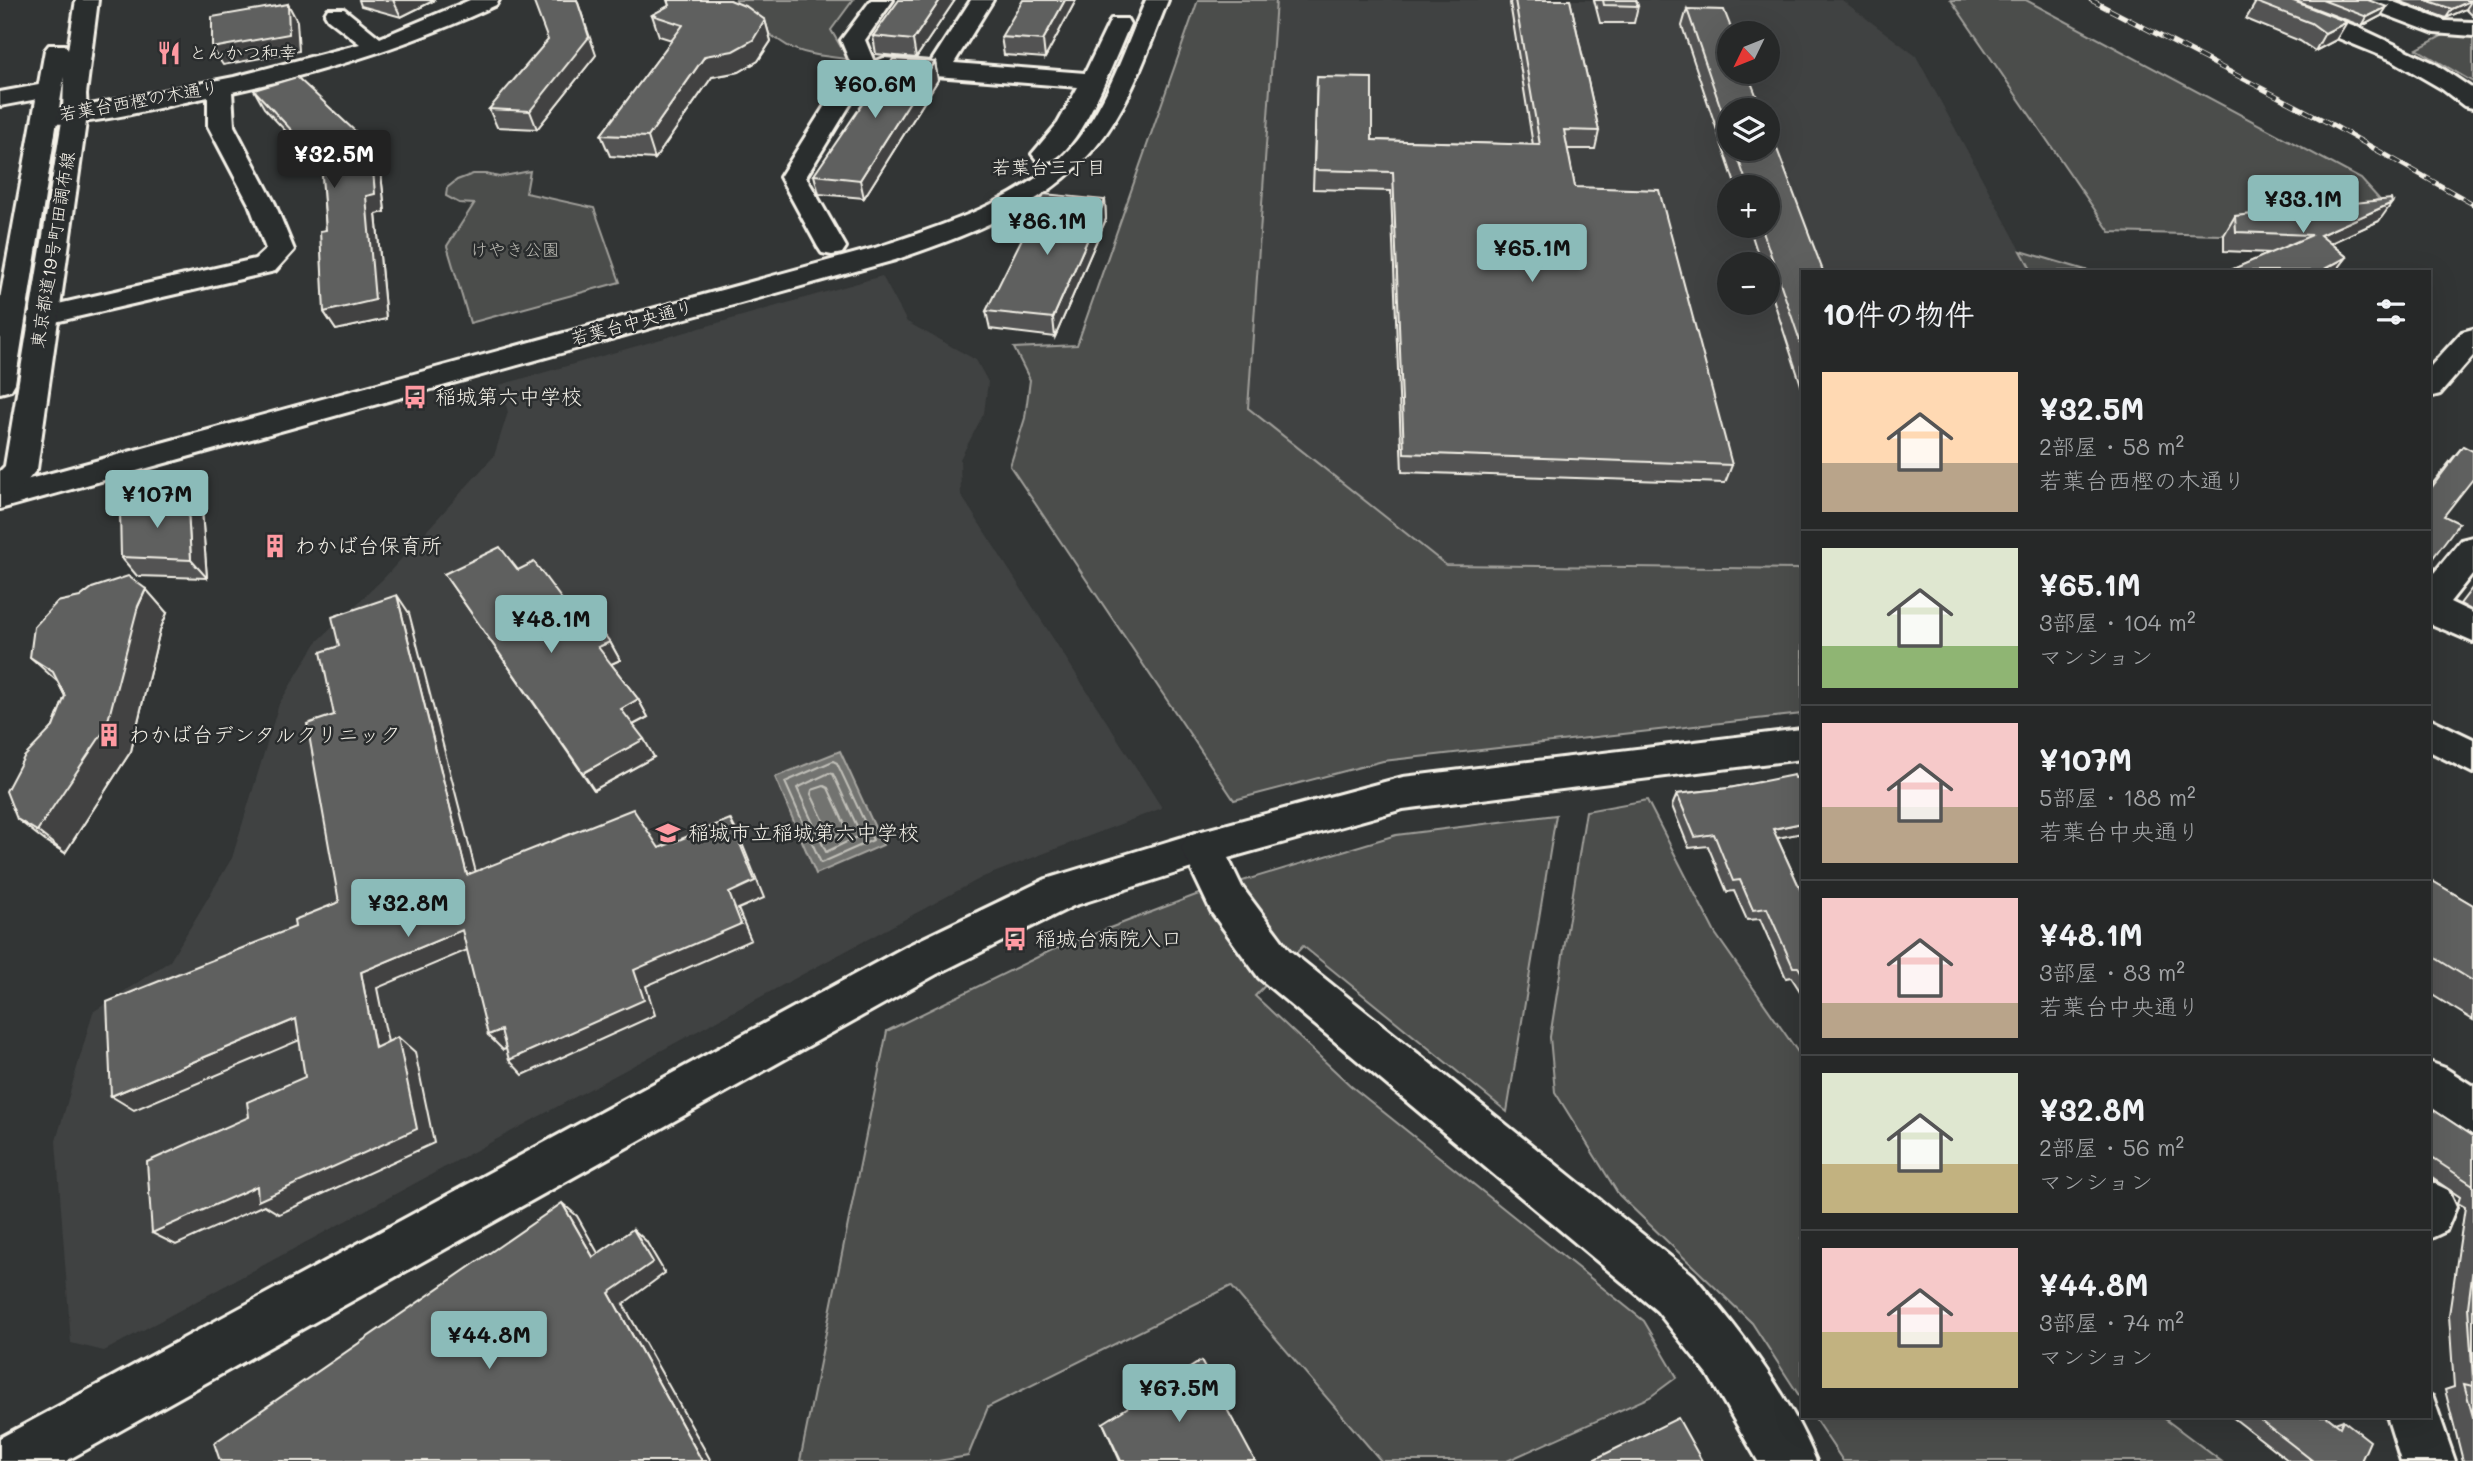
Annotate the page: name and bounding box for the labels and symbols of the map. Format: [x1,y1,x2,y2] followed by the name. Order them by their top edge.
[1717,21,1780,84] north arrow
[155,39,183,67] restaurant icon: とんかつ和幸
[189,40,297,64] place label: とんかつ和幸
[818,60,932,120] pin: ¥60.6M
[57,74,221,126] street label: 若葉台西樫の木通り
[277,130,391,190] pin: ¥32.5M
[25,150,79,350] street label: 東京都道19号町田調布線
[992,154,1106,179] district label: 若葉台三丁目
[2246,176,2360,235] pin: ¥33.1M
[990,198,1104,257] pin: ¥86.1M
[1475,224,1589,284] pin: ¥65.1M
[470,237,560,261] park label: けやき公園
[568,294,696,350] street label: 若葉台中央通り
[435,382,582,409] place label: 稲城第六中学校
[401,383,429,411] bus stop icon: 稲城第六中学校
[108,470,206,530] pin: ¥107M
[295,531,442,558] place label: わかば台保育所
[261,532,289,560] building icon: わかば台保育所
[494,596,608,655] pin: ¥48.1M
[129,720,401,747] place label: わかば台デンタルクリニック
[95,721,123,749] building icon: わかば台デンタルクリニック
[688,818,919,845] place label: 稲城市立稲城第六中学校
[654,819,682,847] school or university icon: 稲城市立稲城第六中学校
[351,880,465,939] pin: ¥32.8M
[1035,924,1182,951] place label: 稲城台病院入口
[1001,925,1029,953] bus stop icon: 稲城台病院入口
[432,1312,546,1371] pin: ¥44.8M
[1122,1364,1236,1424] pin: ¥67.5M

